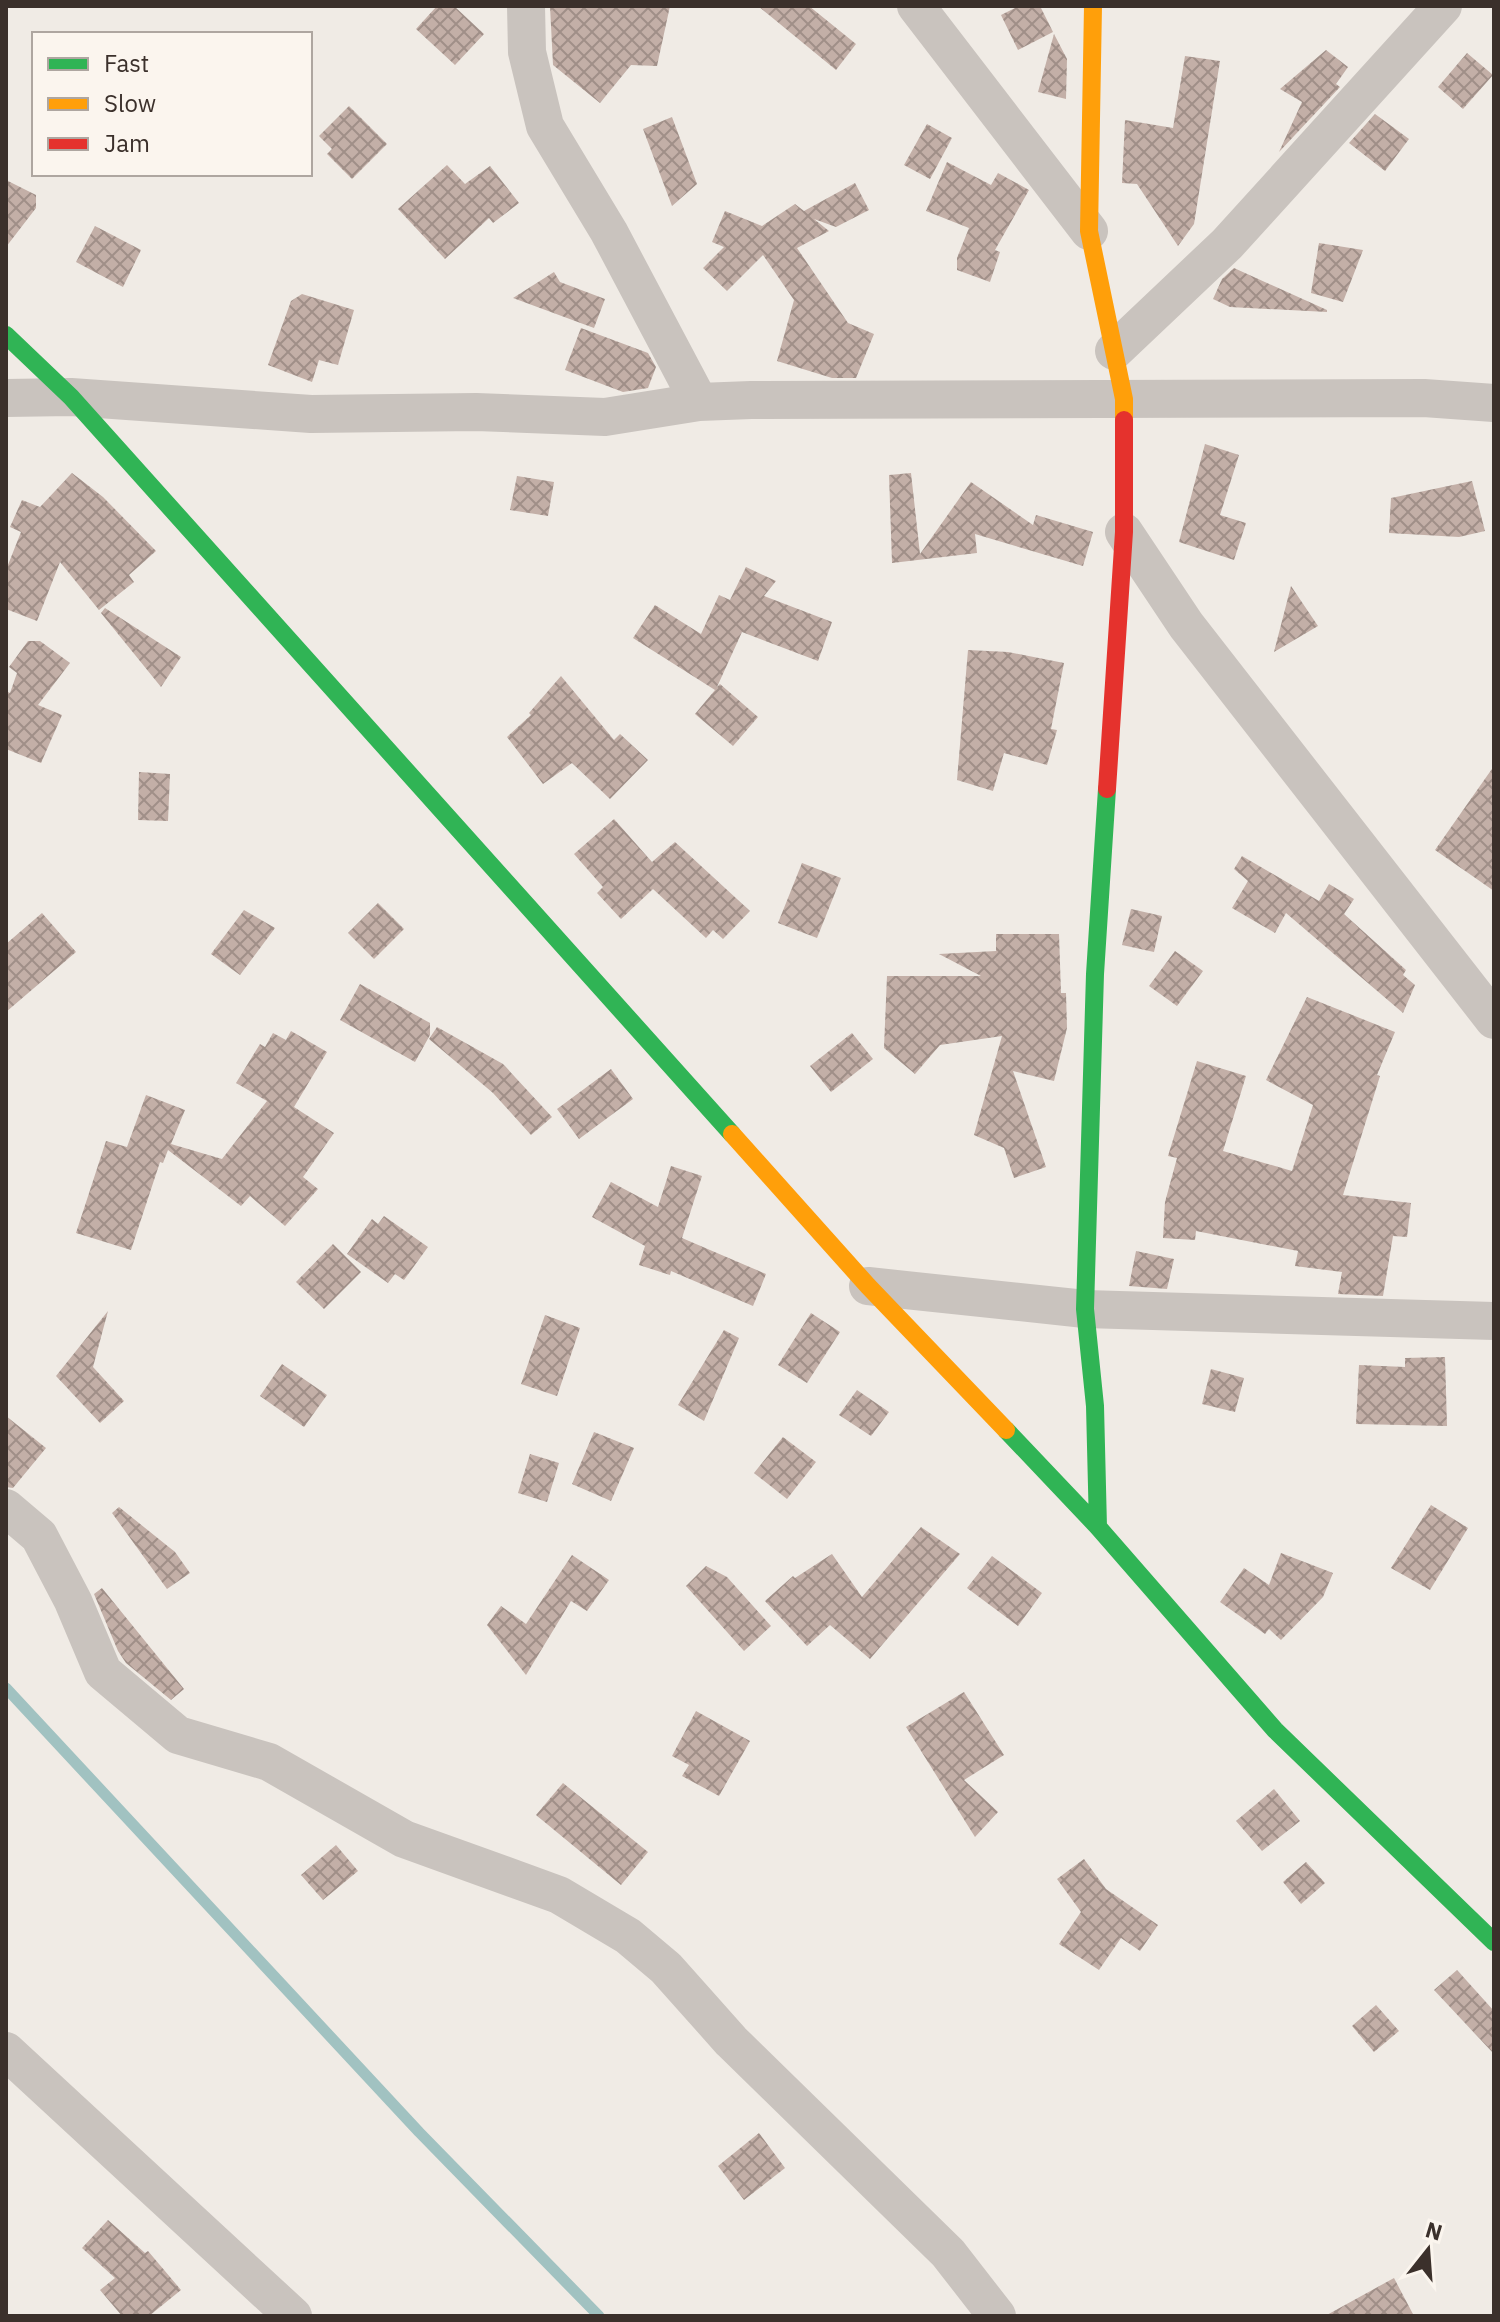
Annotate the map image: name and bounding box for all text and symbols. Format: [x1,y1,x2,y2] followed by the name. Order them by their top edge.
[32,32,312,176] legend
[104,47,149,79] text: Fast
[104,87,156,119] text: Slow
[104,127,150,159] text: Jam
[1388,2210,1468,2290] north arrow
[1422,2214,1446,2247] text: N

